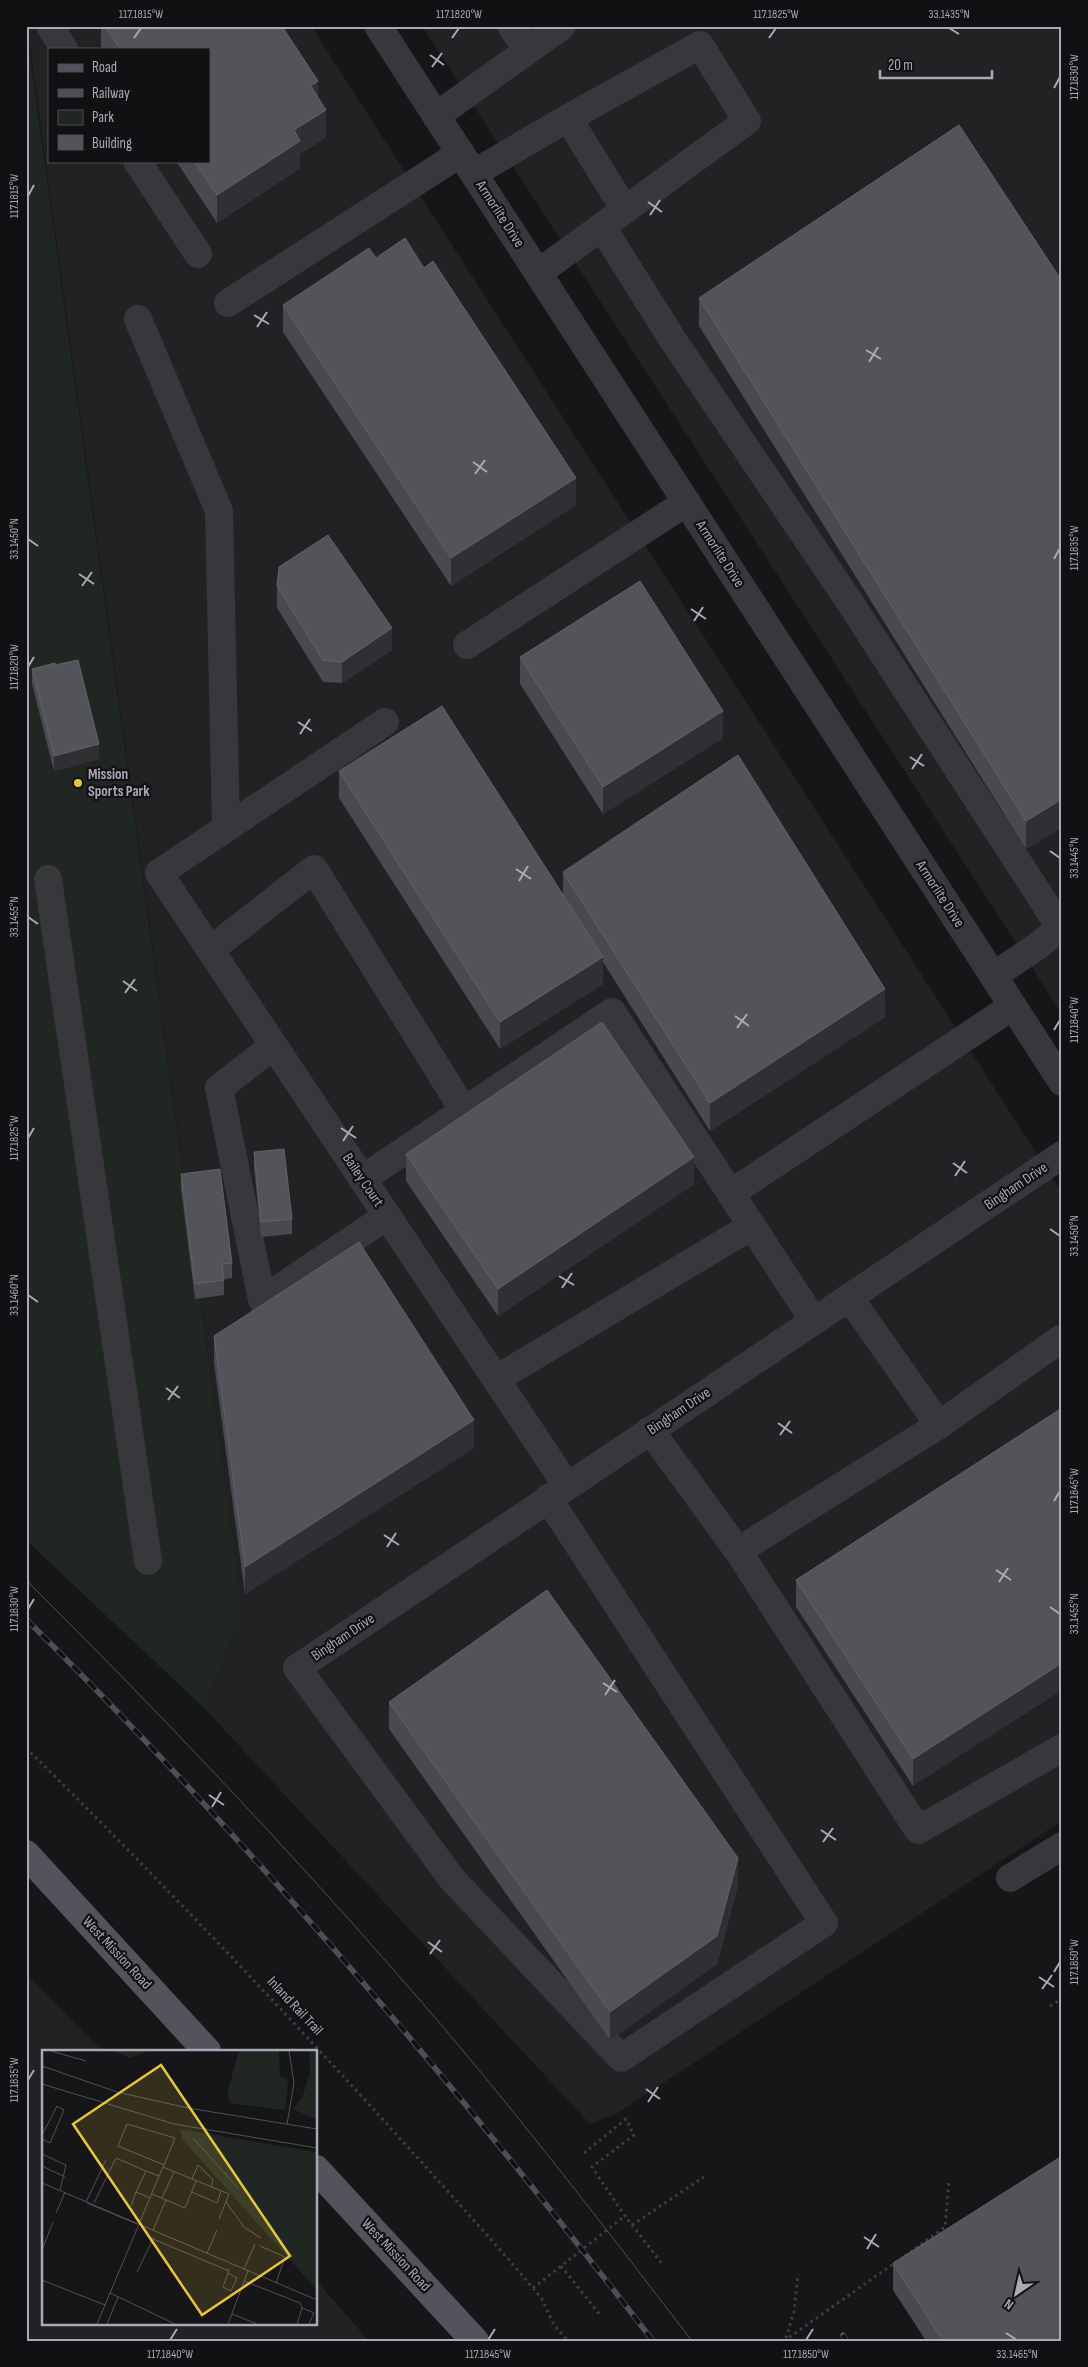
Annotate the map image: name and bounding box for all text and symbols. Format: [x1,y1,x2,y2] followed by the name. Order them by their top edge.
[119,7,163,22] text: 117.1815°W
[436,7,482,22] text: 117.1820°W
[753,7,799,22] text: 117.1825°W
[928,7,970,22] text: 33.1435°N
[48,48,210,162] legend
[880,48,993,80] scale bar
[1067,54,1082,100] text: 117.1830°W
[888,56,913,75] text: 20 m
[92,58,117,77] text: Road
[92,84,130,103] text: Railway
[92,108,114,127] text: Park
[92,134,132,153] text: Building
[7,174,22,218] text: 117.1815°W
[471,176,529,251] street label: Armorlite Drive
[691,516,749,591] street label: Armorlite Drive
[7,518,22,560] text: 33.1450°N
[1067,525,1082,571] text: 117.1835°W
[7,644,22,690] text: 117.1820°W
[88,765,150,801] place label: Mission Sports Park
[72,777,84,789] marker: Mission Sports Park
[1067,837,1082,879] text: 33.1445°N
[911,856,969,931] street label: Armorlite Drive
[7,896,22,938] text: 33.1455°N
[1067,997,1082,1043] text: 117.1840°W
[7,1115,22,1161] text: 117.1825°W
[338,1149,388,1211] street label: Bailey Court
[981,1158,1051,1214] street label: Bingham Drive
[1067,1215,1082,1257] text: 33.1450°N
[7,1274,22,1316] text: 33.1460°N
[644,1383,714,1439] street label: Bingham Drive
[1067,1468,1082,1514] text: 117.1845°W
[7,1586,22,1632] text: 117.1830°W
[1067,1593,1082,1635] text: 33.1455°N
[308,1609,378,1665] street label: Bingham Drive
[78,1913,156,1993] street label: West Mission Road
[1067,1939,1082,1985] text: 117.1850°W
[263,1972,327,2040] street label: Inland Rail Trail
[42,2050,318,2324] inset map
[7,2057,22,2103] text: 117.1835°W
[357,2215,435,2295] street label: West Mission Road
[990,2270,1040,2320] north arrow
[1001,2295,1017,2314] text: N
[147,2347,193,2362] text: 117.1840°W
[465,2347,511,2362] text: 117.1845°W
[783,2347,829,2362] text: 117.1850°W
[996,2347,1038,2362] text: 33.1465°N

